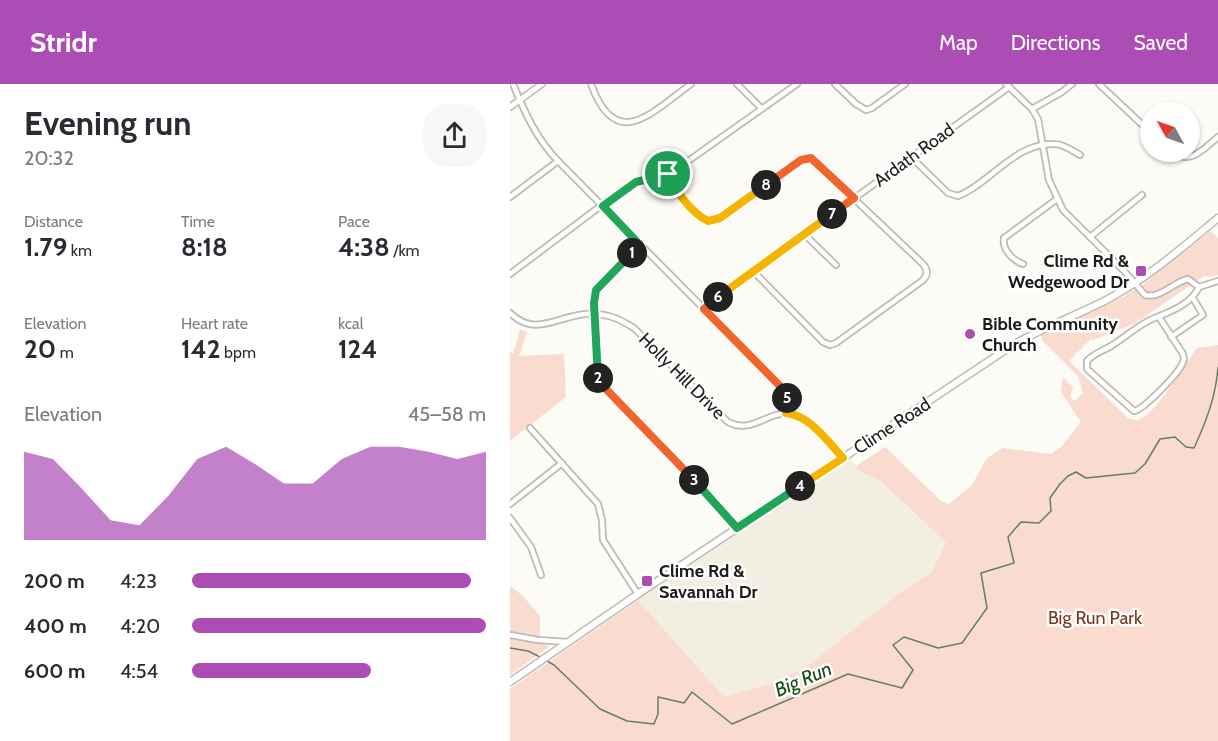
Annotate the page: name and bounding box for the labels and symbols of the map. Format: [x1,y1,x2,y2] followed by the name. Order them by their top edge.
[1140,102,1200,162] north arrow
[870,118,958,192] street label: Ardath Road
[642,148,693,199] pin
[751,170,781,200] pin: 8
[817,199,847,229] pin: 7
[617,238,647,268] pin: 1
[1008,250,1130,293] place label: Clime Rd & Wedgewood Dr
[1134,264,1148,278] marker: Clime Rd & Wedgewood Dr
[703,282,733,312] pin: 6
[982,313,1118,356] place label: Bible Community Church
[963,327,977,341] marker: Bible Community Church
[634,328,730,424] street label: Holly Hill Drive
[583,363,613,393] pin: 2
[772,383,802,413] pin: 5
[849,393,935,459] street label: Clime Road
[679,465,709,495] pin: 3
[785,471,815,501] pin: 4
[659,560,758,603] place label: Clime Rd & Savannah Dr
[640,574,654,588] marker: Clime Rd & Savannah Dr
[1048,607,1143,629] park label: Big Run Park
[771,656,835,702] water label: Big Run

